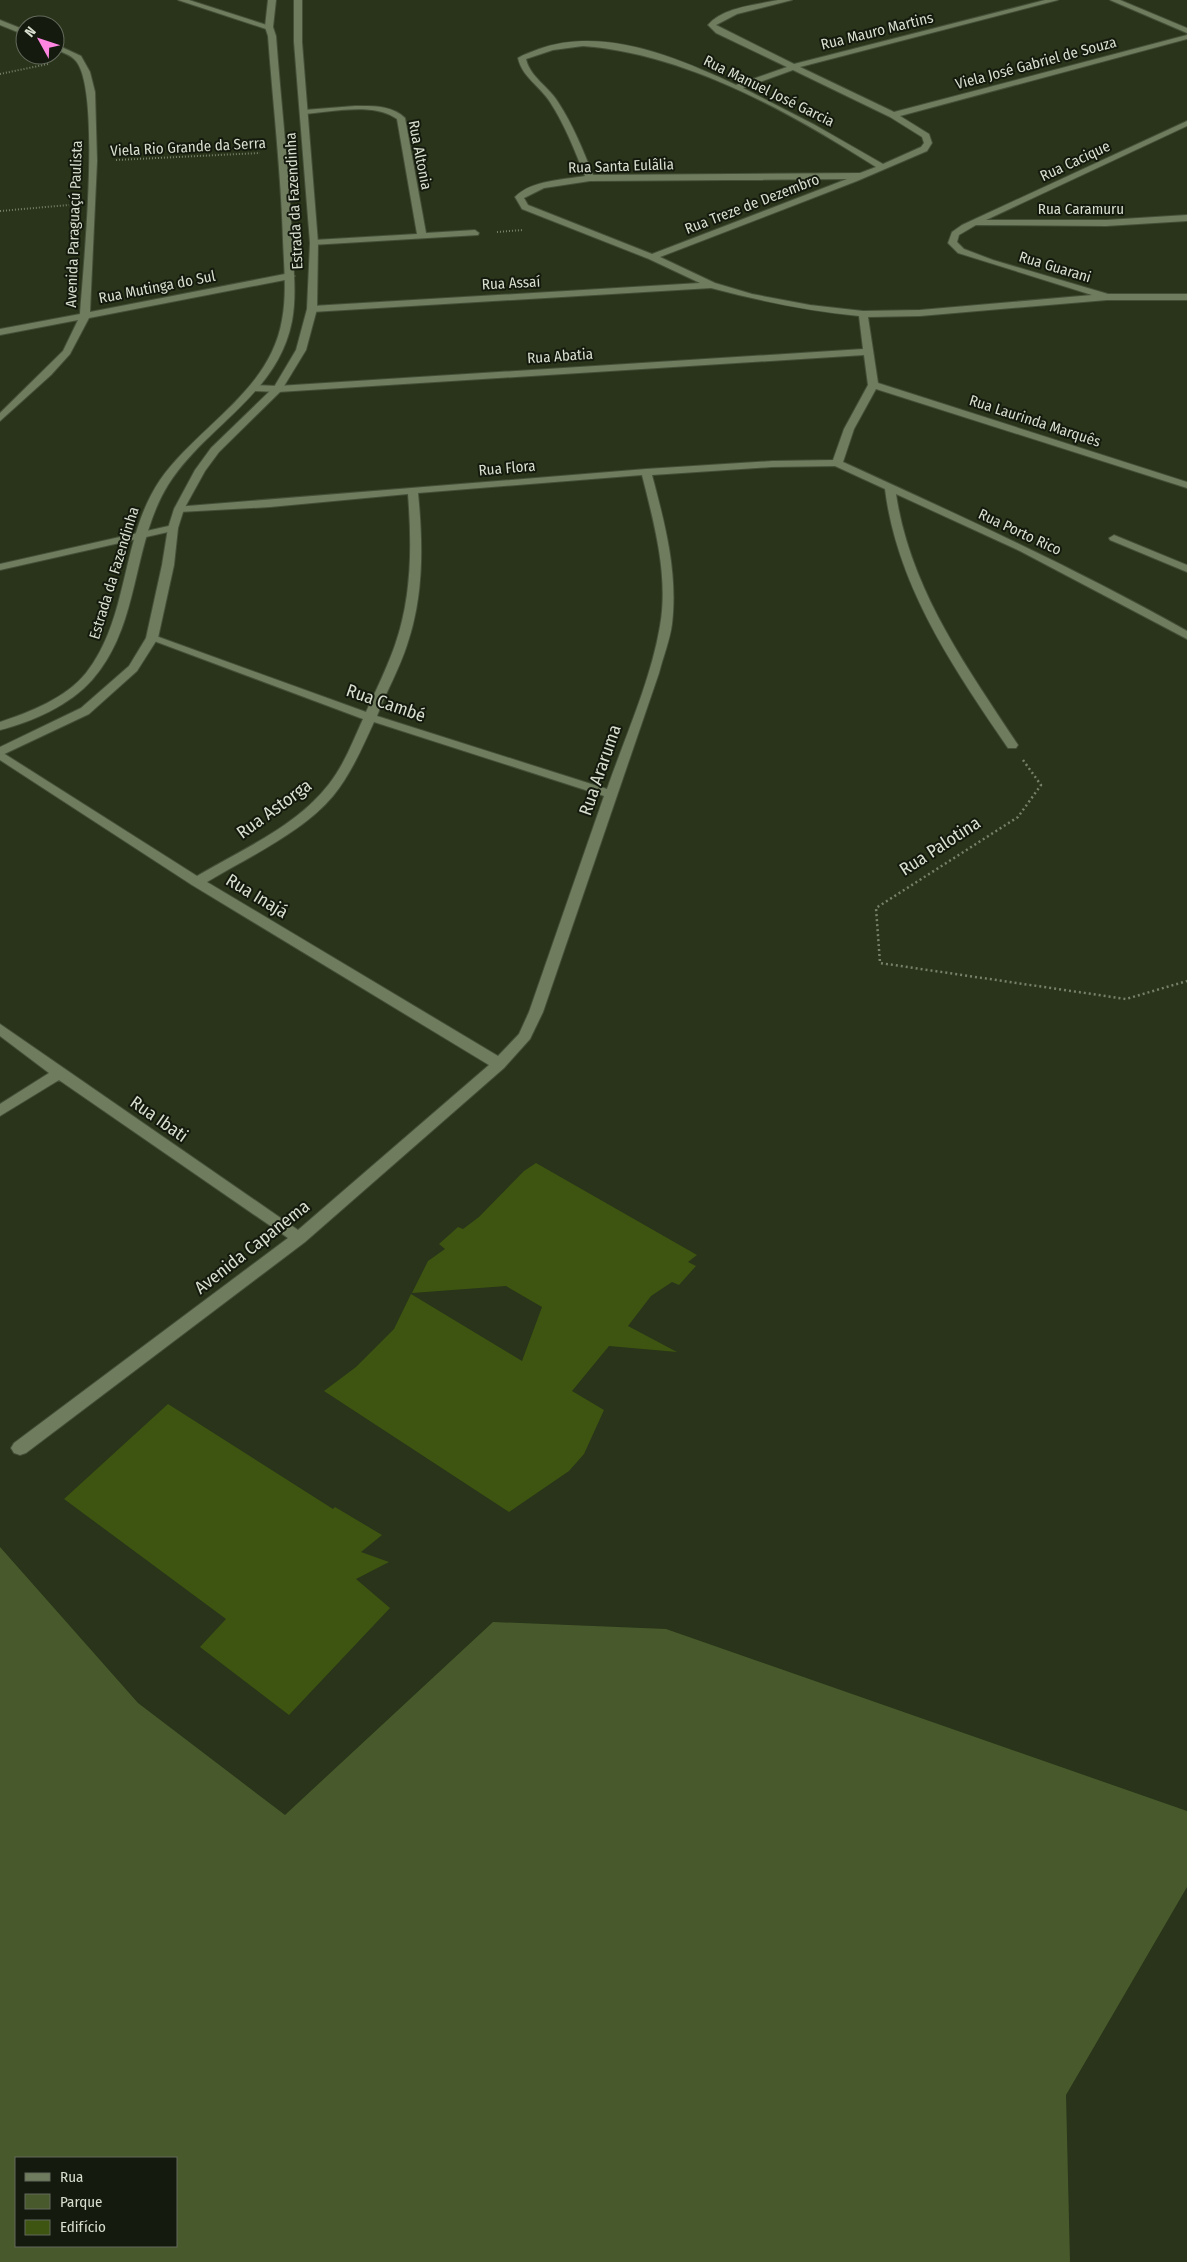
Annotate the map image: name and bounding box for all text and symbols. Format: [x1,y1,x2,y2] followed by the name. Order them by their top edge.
[819,8,935,54] street label: Rua Mauro Martins
[15,15,65,65] north arrow
[21,23,40,41] text: N
[953,33,1119,93] street label: Viela José Gabriel de Souza
[701,52,837,130] street label: Rua Manuel José Garcia
[404,119,436,191] street label: Rua Altonia
[281,132,307,270] street label: Estrada da Fazendinha
[110,134,266,160] street label: Viela Rio Grande da Serra
[1037,137,1113,185] street label: Rua Cacique
[62,140,86,308] street label: Avenida Paraguaçú Paulista
[568,155,674,177] street label: Rua Santa Eulâlia
[682,170,822,238] street label: Rua Treze de Dezembro
[1038,200,1124,218] street label: Rua Caramuru
[1017,248,1093,286] street label: Rua Guarani
[97,267,217,307] street label: Rua Mutinga do Sul
[481,272,541,294] street label: Rua Assaí
[526,345,594,367] street label: Rua Abatia
[967,391,1103,451] street label: Rua Laurinda Marquês
[478,457,536,479] street label: Rua Flora
[85,505,143,641] street label: Estrada da Fazendinha
[976,505,1064,559] street label: Rua Porto Rico
[343,679,429,727] street label: Rua Cambé
[574,722,626,818] street label: Rua Araruma
[232,774,316,844] street label: Rua Astorga
[895,812,985,880] street label: Rua Palotina
[222,869,292,923] street label: Rua Inajá
[126,1091,192,1147] street label: Rua Ibati
[190,1195,314,1299] street label: Avenida Capanema
[15,2157,178,2247] legend
[60,2168,83,2186] text: Rua
[60,2193,103,2211] text: Parque
[60,2218,106,2236] text: Edifício

